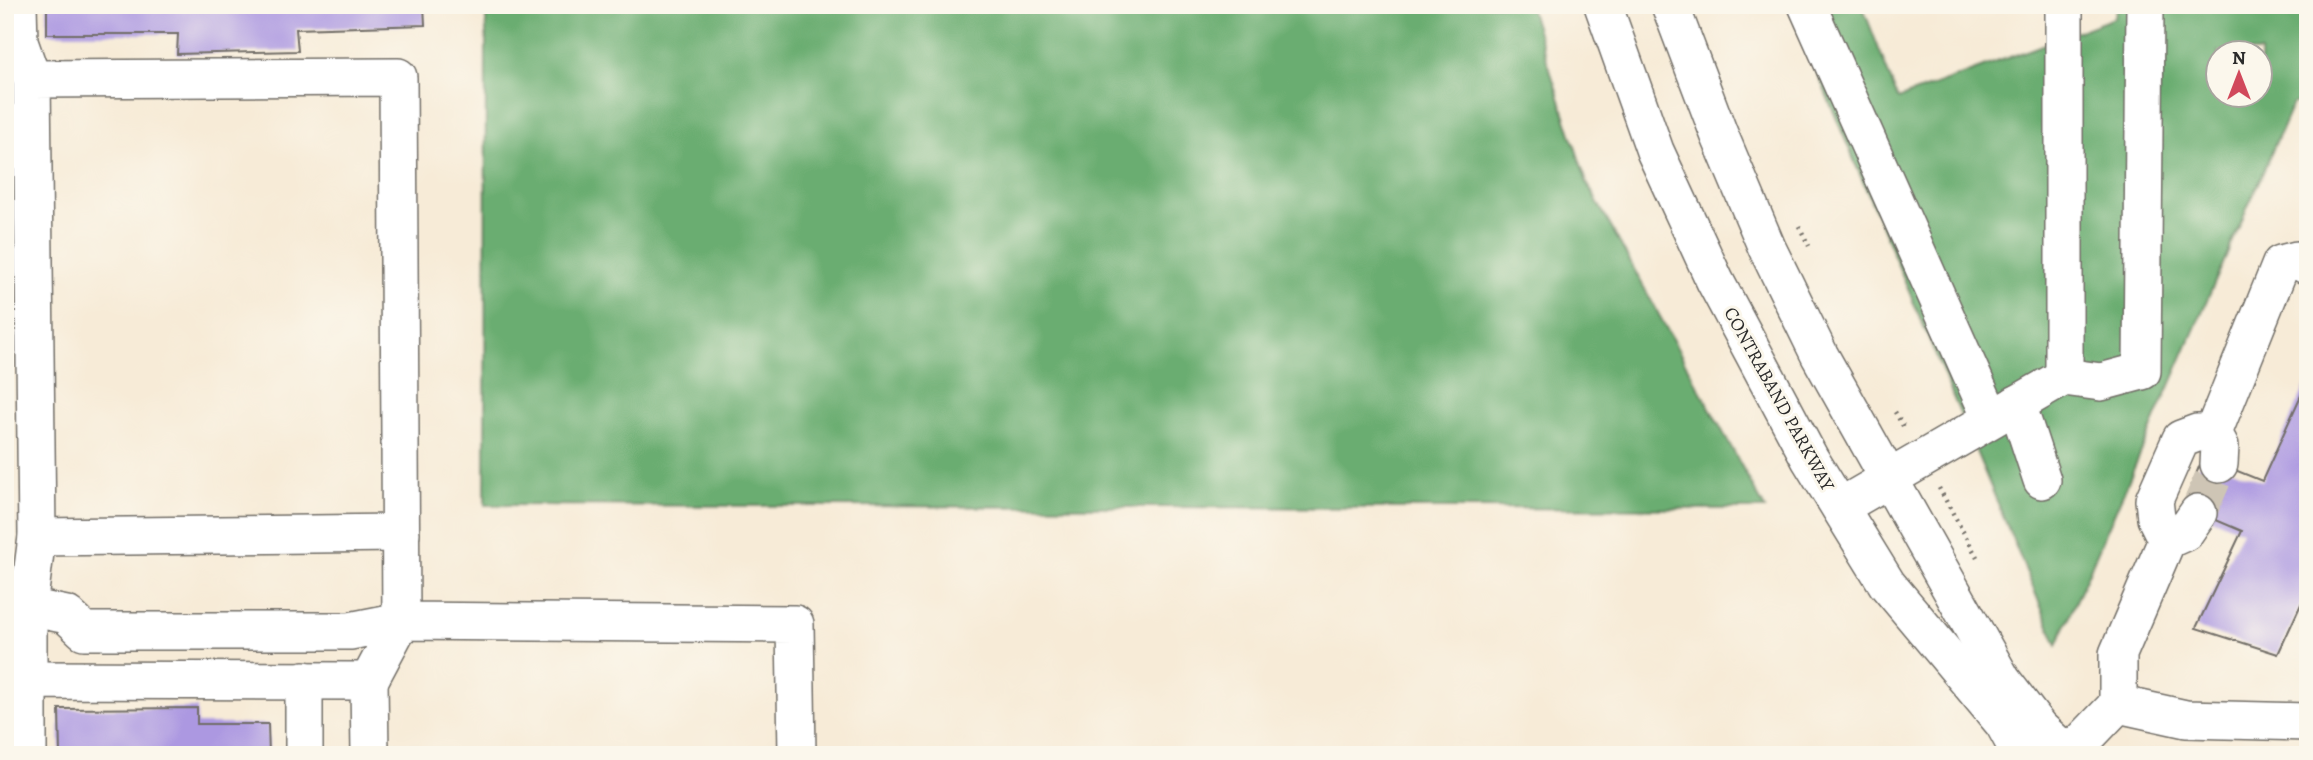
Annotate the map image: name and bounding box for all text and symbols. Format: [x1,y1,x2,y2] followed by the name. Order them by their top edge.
[2204,38,2274,108] north arrow
[2232,45,2246,71] text: N
[1718,302,1841,496] street label: CONTRABAND PARKWAY

